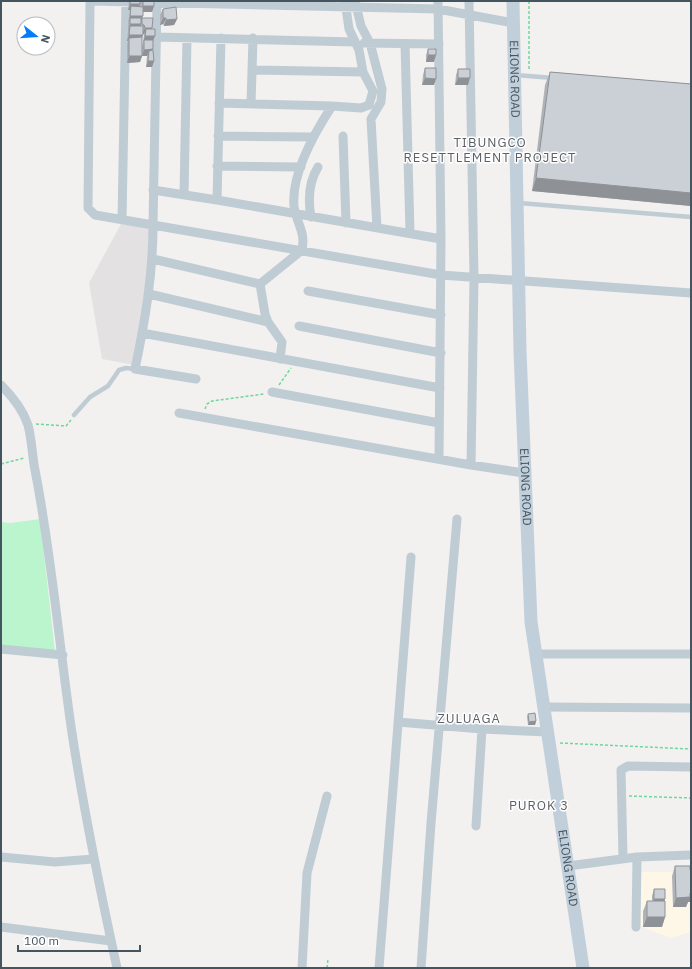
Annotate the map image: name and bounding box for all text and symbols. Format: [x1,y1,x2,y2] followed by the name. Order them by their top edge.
[16,16,56,56] north arrow
[38,33,53,45] text: N
[507,40,523,118] street label: ELIONG ROAD
[404,134,576,166] district label: TIBUNGCO RESETTLEMENT PROJECT
[517,448,535,526] street label: ELIONG ROAD
[437,710,501,727] district label: ZULUAGA
[509,797,569,814] district label: PUROK 3
[555,828,582,907] street label: ELIONG ROAD
[18,927,140,953] scale bar
[24,933,59,948] text: 100 m

